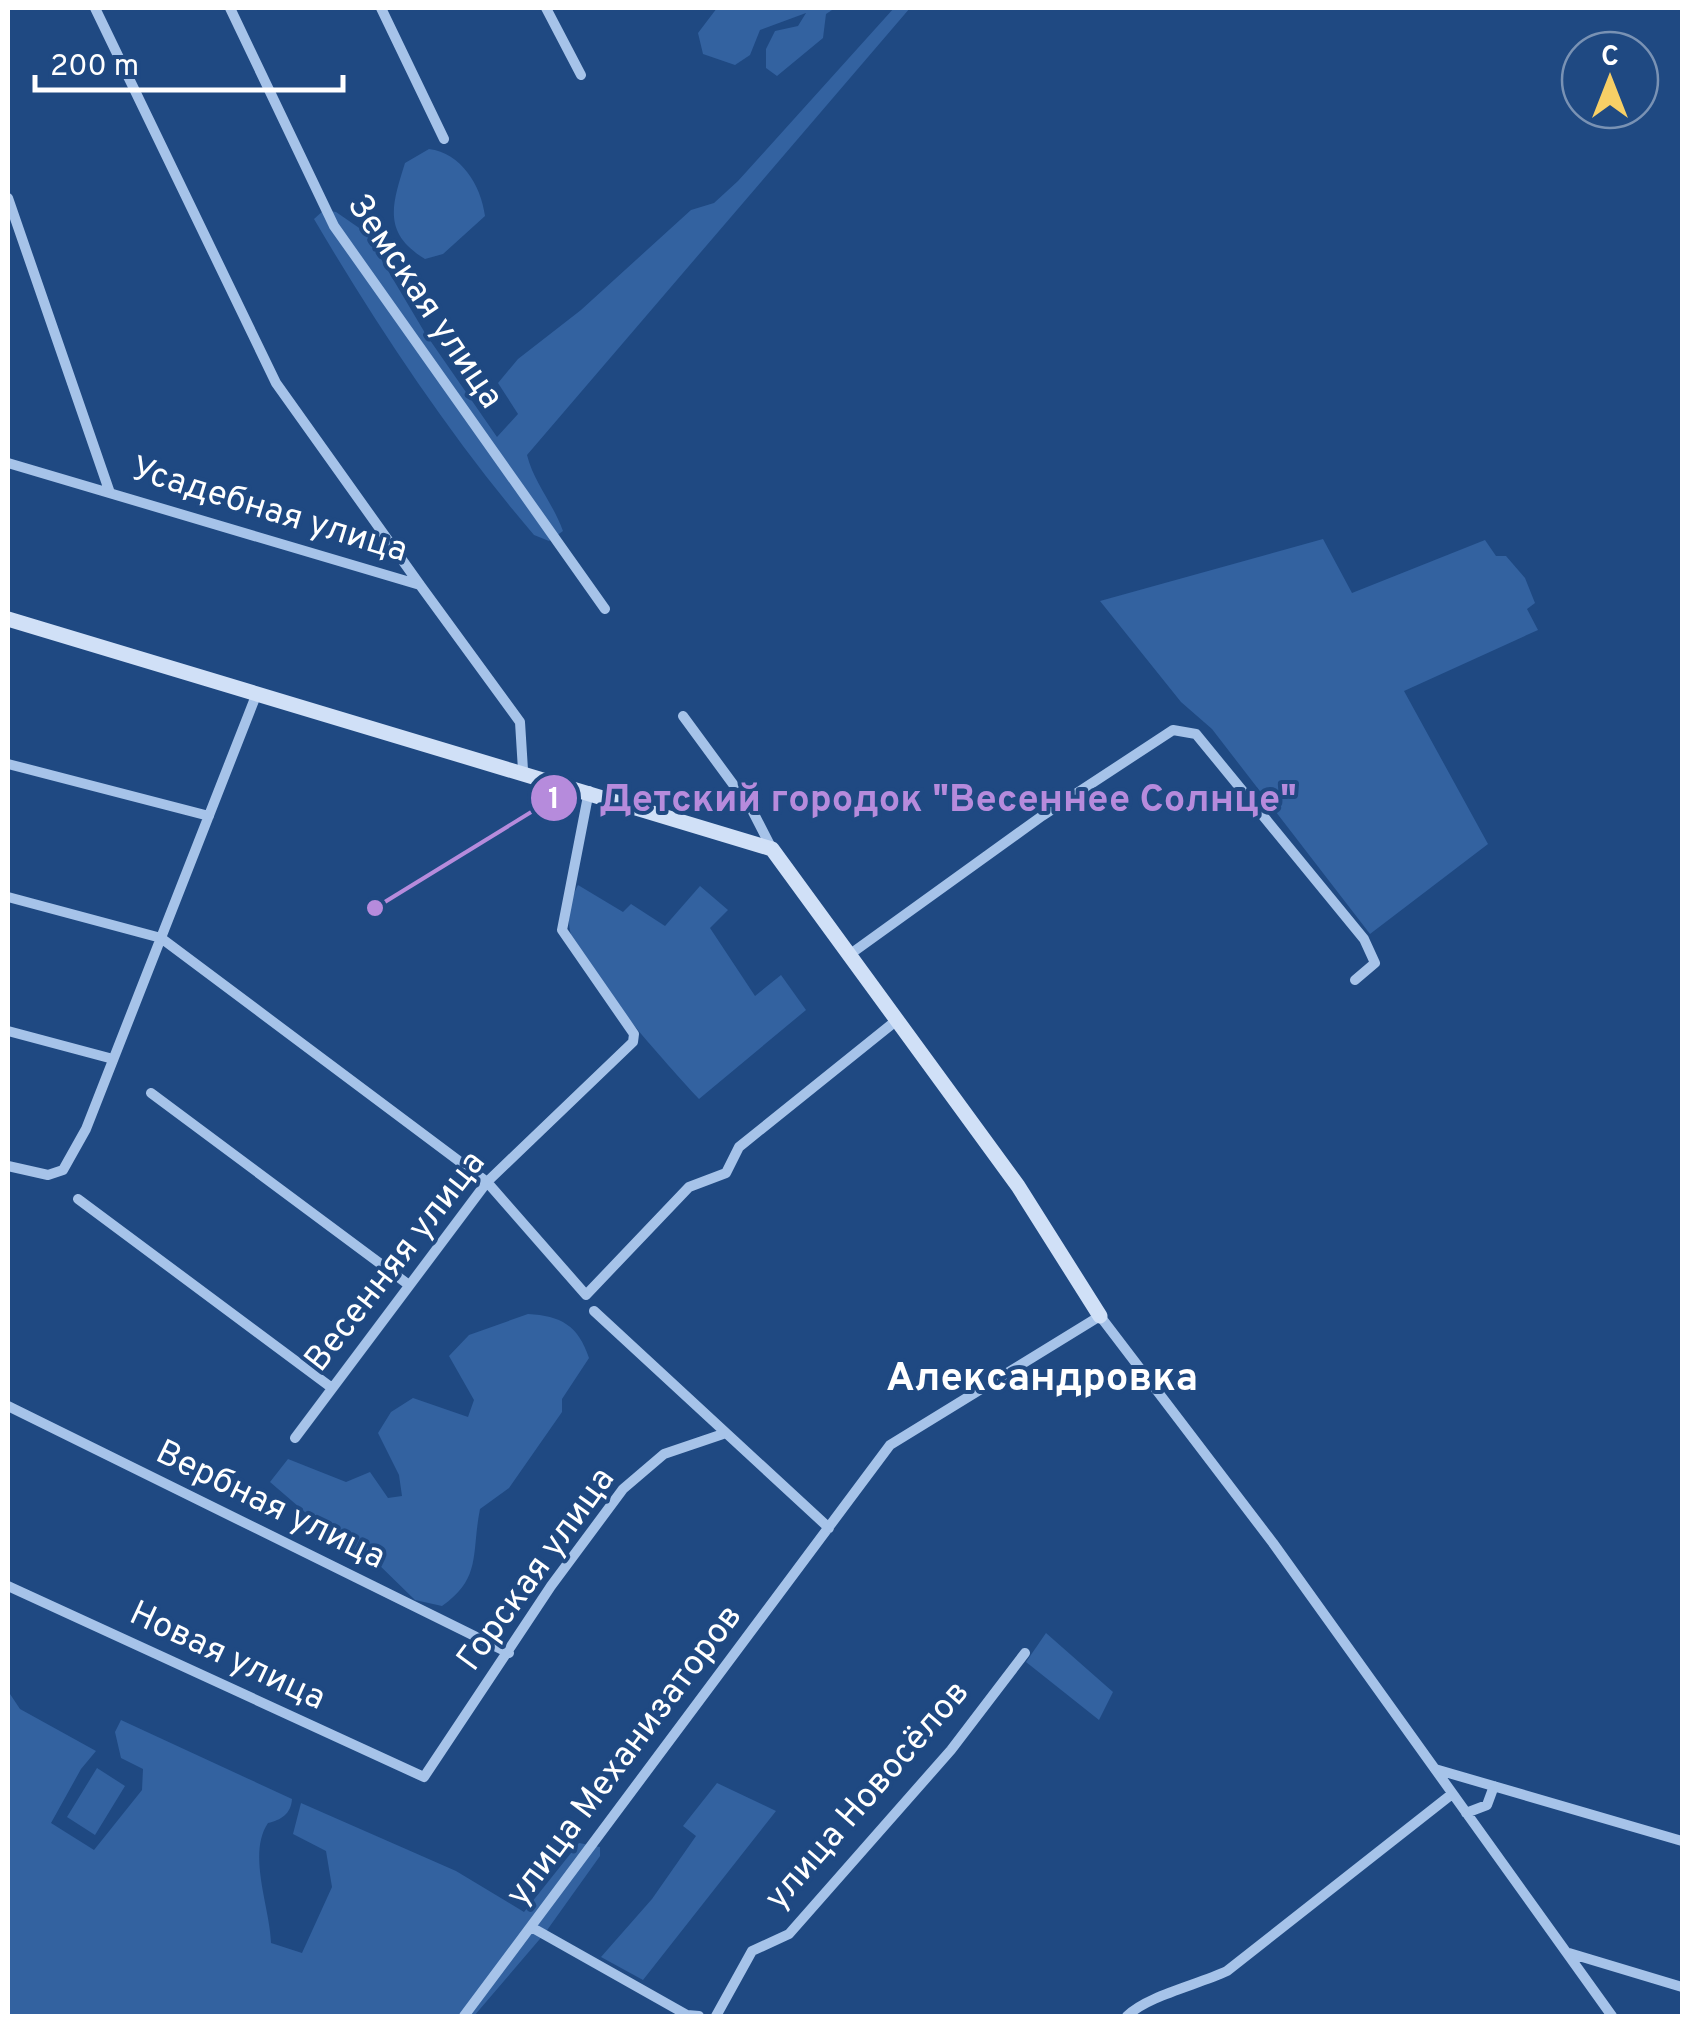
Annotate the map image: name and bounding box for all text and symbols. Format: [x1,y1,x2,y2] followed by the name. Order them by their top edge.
[35,30,342,92] scale bar
[1560,30,1660,130] north arrow
[1601,40,1619,76] text: С
[50,49,139,86] text: 200 m
[336,186,512,418] street label: Земская улица
[126,448,412,574] street label: Усадебная улица
[529,764,1317,832] callout: Детский городок "Весеннее Солнце"
[599,777,1297,826] text: Детский городок "Весеннее Солнце"
[548,782,560,819] text: 1
[296,1143,496,1381] street label: Весенняя улица
[886,1355,1198,1405] district label: Александровка
[148,1431,392,1581] street label: Вербная улица
[448,1459,626,1681] street label: Горская улица
[122,1592,332,1722] street label: Новая улица
[497,1596,753,1916] street label: улица Механизаторов
[756,1672,980,1920] street label: улица Новосёлов

